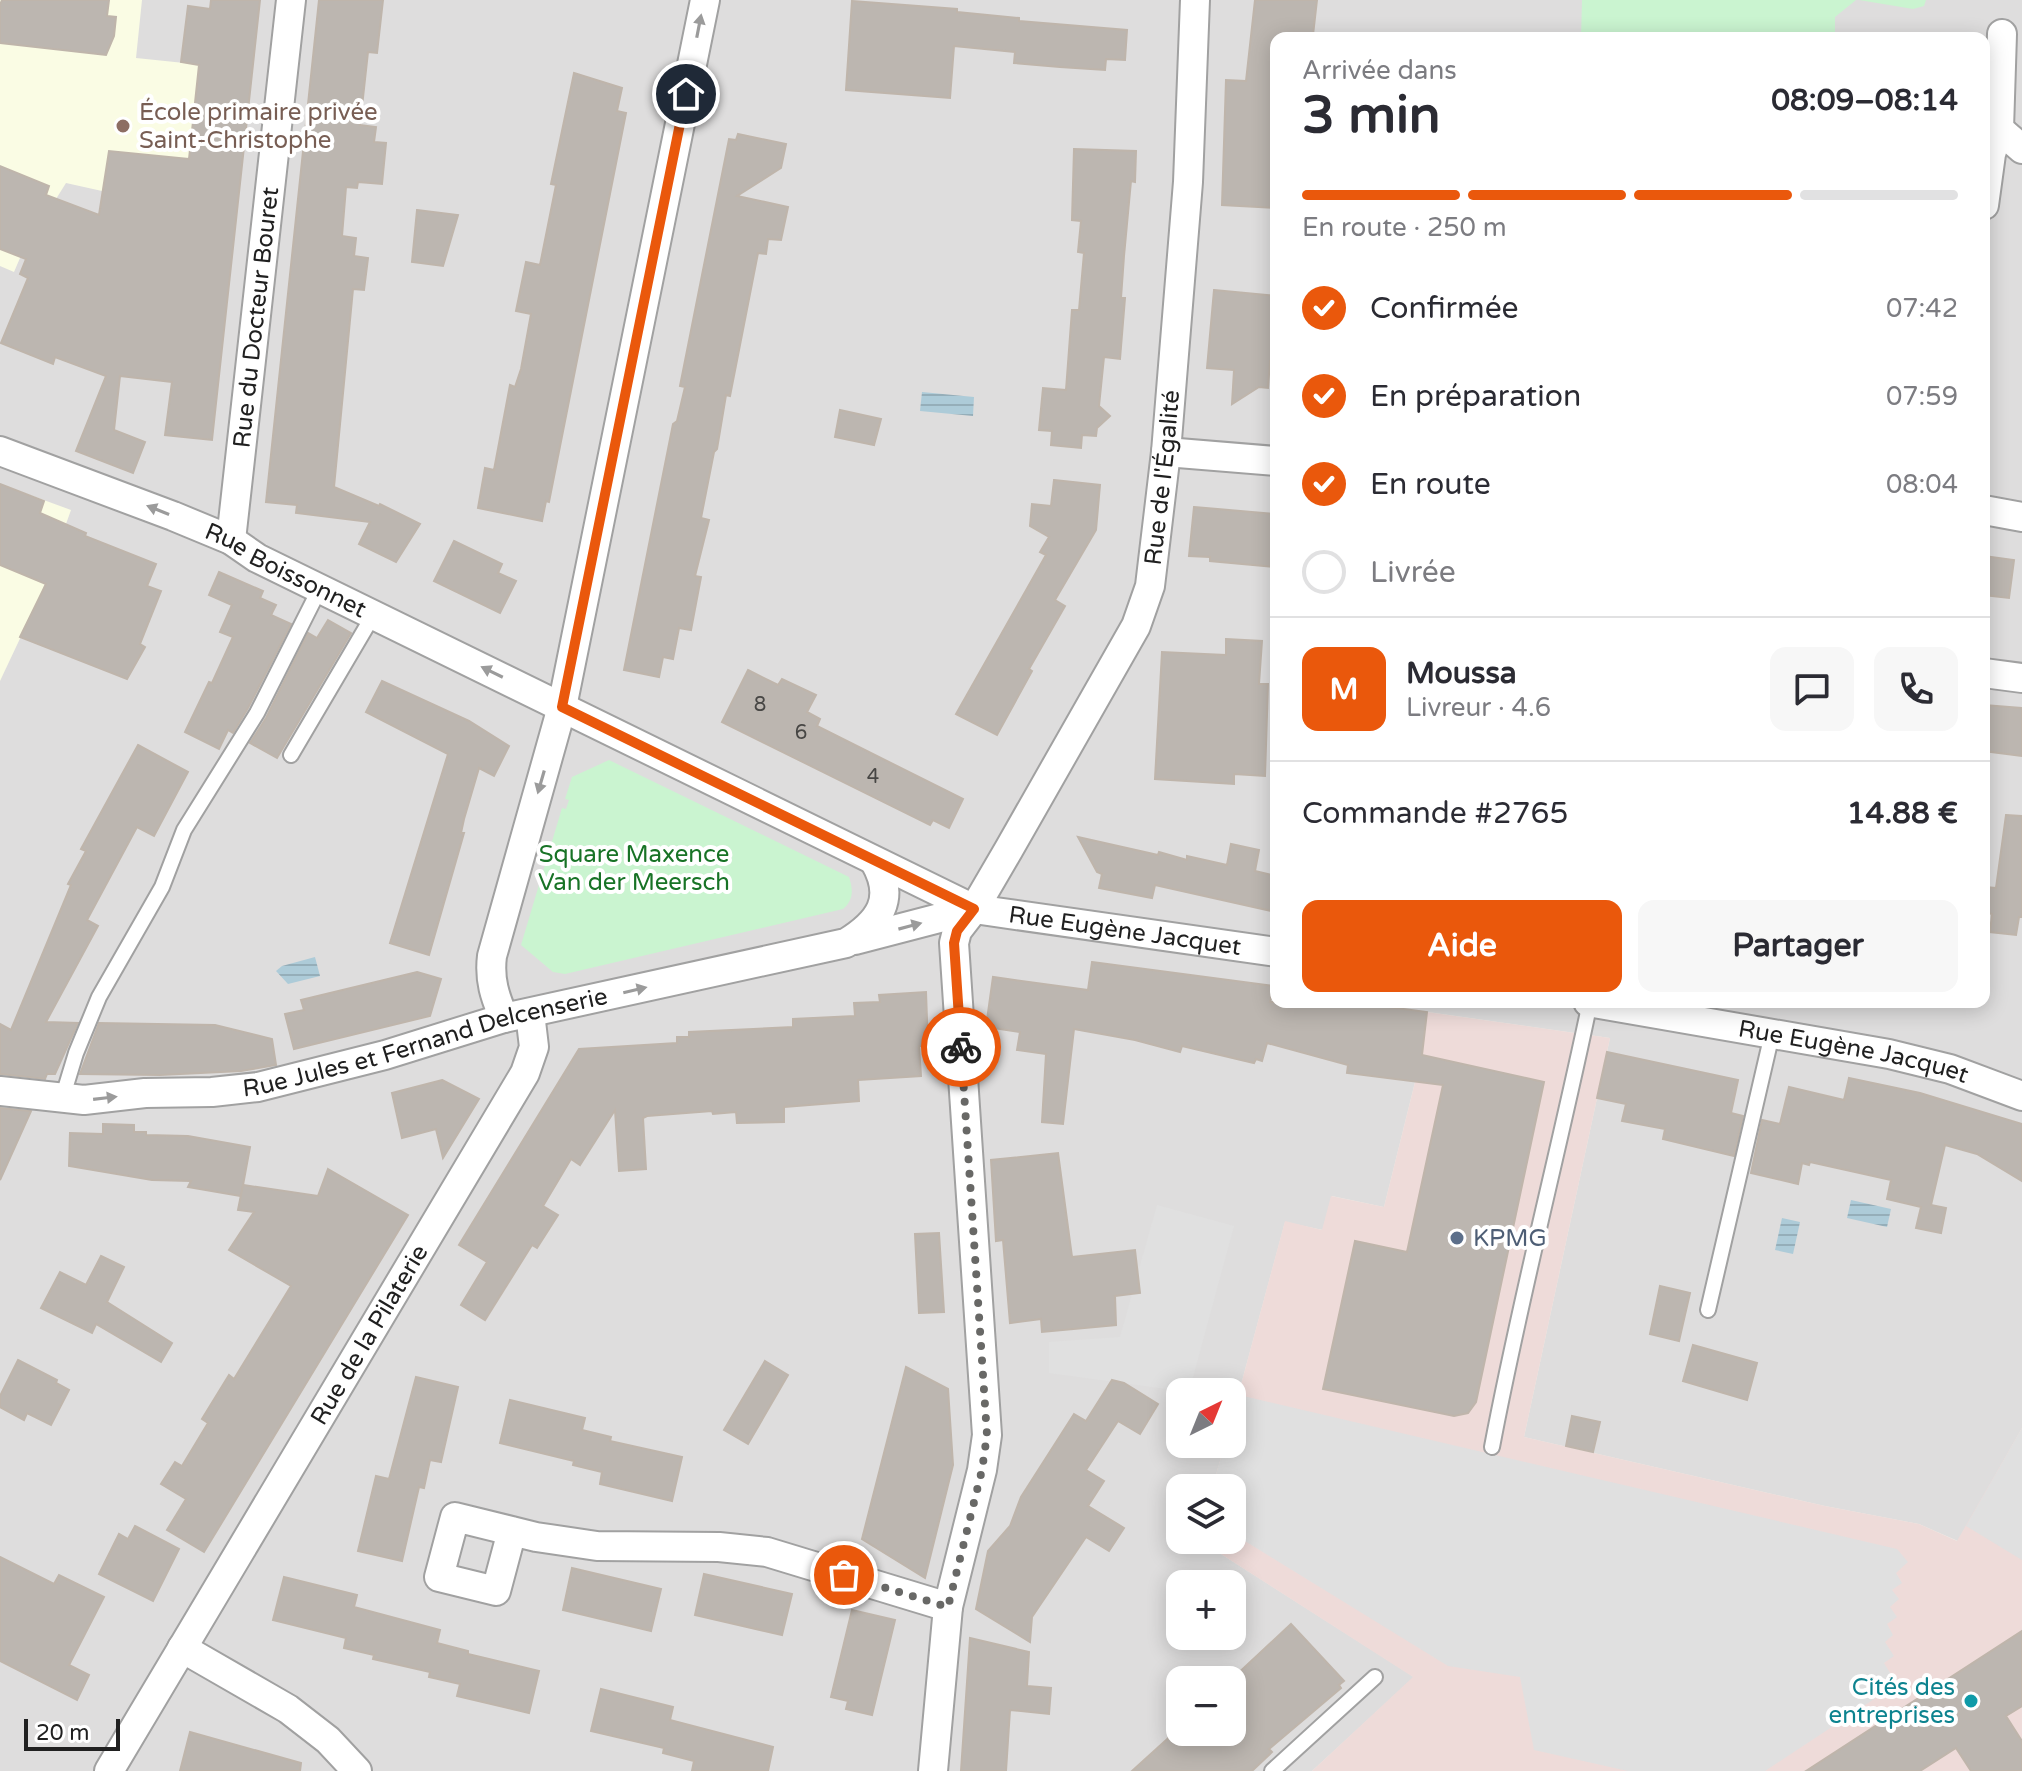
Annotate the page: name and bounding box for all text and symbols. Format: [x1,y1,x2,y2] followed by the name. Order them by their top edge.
[694,13,706,38] one-way arrow
[1302,55,1457,86] text: Arrivée dans
[652,60,720,128] pin
[664,72,708,116] icon: home
[1771,82,1958,119] text: 08:09–08:14
[1302,84,1441,147] text: 3 min
[139,97,378,155] place label: École primaire privée Saint-Christophe
[114,117,132,135] marker: École primaire privée Saint-Christophe
[227,185,285,450] street label: Rue du Docteur Bouret
[1302,212,1507,243] text: En route · 250 m
[1302,286,1346,330] icon: check
[1370,290,1519,327] text: Confirmée
[1886,293,1958,324] text: 07:42
[1302,374,1346,418] icon: check
[1370,378,1581,415] text: En préparation
[1886,381,1958,412] text: 07:59
[1139,389,1186,567] street label: Rue de l'Égalité
[1302,462,1346,506] icon: check
[1370,466,1491,503] text: En route
[1886,469,1958,500] text: 08:04
[146,503,170,516] one-way arrow
[201,517,371,624] street label: Rue Boissonnet
[1370,554,1456,591] text: Livrée
[1770,647,1854,731] button: chat
[1874,647,1958,731] button: phone
[1406,655,1517,692] text: Moussa
[481,665,504,679] one-way arrow
[1330,671,1358,708] text: M
[1406,692,1551,723] text: Livreur · 4.6
[754,693,766,717] house number: 8
[795,721,807,745] house number: 6
[867,765,879,789] house number: 4
[534,770,547,794] one-way arrow
[1302,795,1568,832] text: Commande #2765
[1847,795,1958,832] text: 14.88 €
[538,840,730,897] park label: Square Maxence Van der Meersch
[1007,900,1243,962] street label: Rue Eugène Jacquet
[1302,900,1622,992] button: Aide
[1638,900,1958,992] button: Partager
[898,919,923,931] one-way arrow
[241,982,610,1104] street label: Rue Jules et Fernand Delcenserie
[622,983,647,996] one-way arrow
[921,1007,1001,1087] courier
[1736,1014,1973,1090] street label: Rue Eugène Jacquet
[939,1025,983,1069] icon: bike
[93,1091,118,1104] one-way arrow
[1473,1224,1547,1253] place label: KPMG
[1448,1229,1466,1247] marker: KPMG
[305,1240,434,1430] street label: Rue de la Pilaterie
[1166,1378,1246,1458] north arrow
[1166,1378,1246,1746] map controls
[1166,1474,1246,1554] button: layers
[810,1541,878,1609] pin
[822,1553,866,1597] icon: bag
[1166,1570,1246,1650] button: +
[1166,1666,1246,1746] button: −
[1829,1673,1955,1730] place label: Cités des entreprises
[1962,1692,1980,1710] marker: Cités des entreprises
[24,1715,120,1751] scale bar
[36,1720,90,1746] text: 20 m

